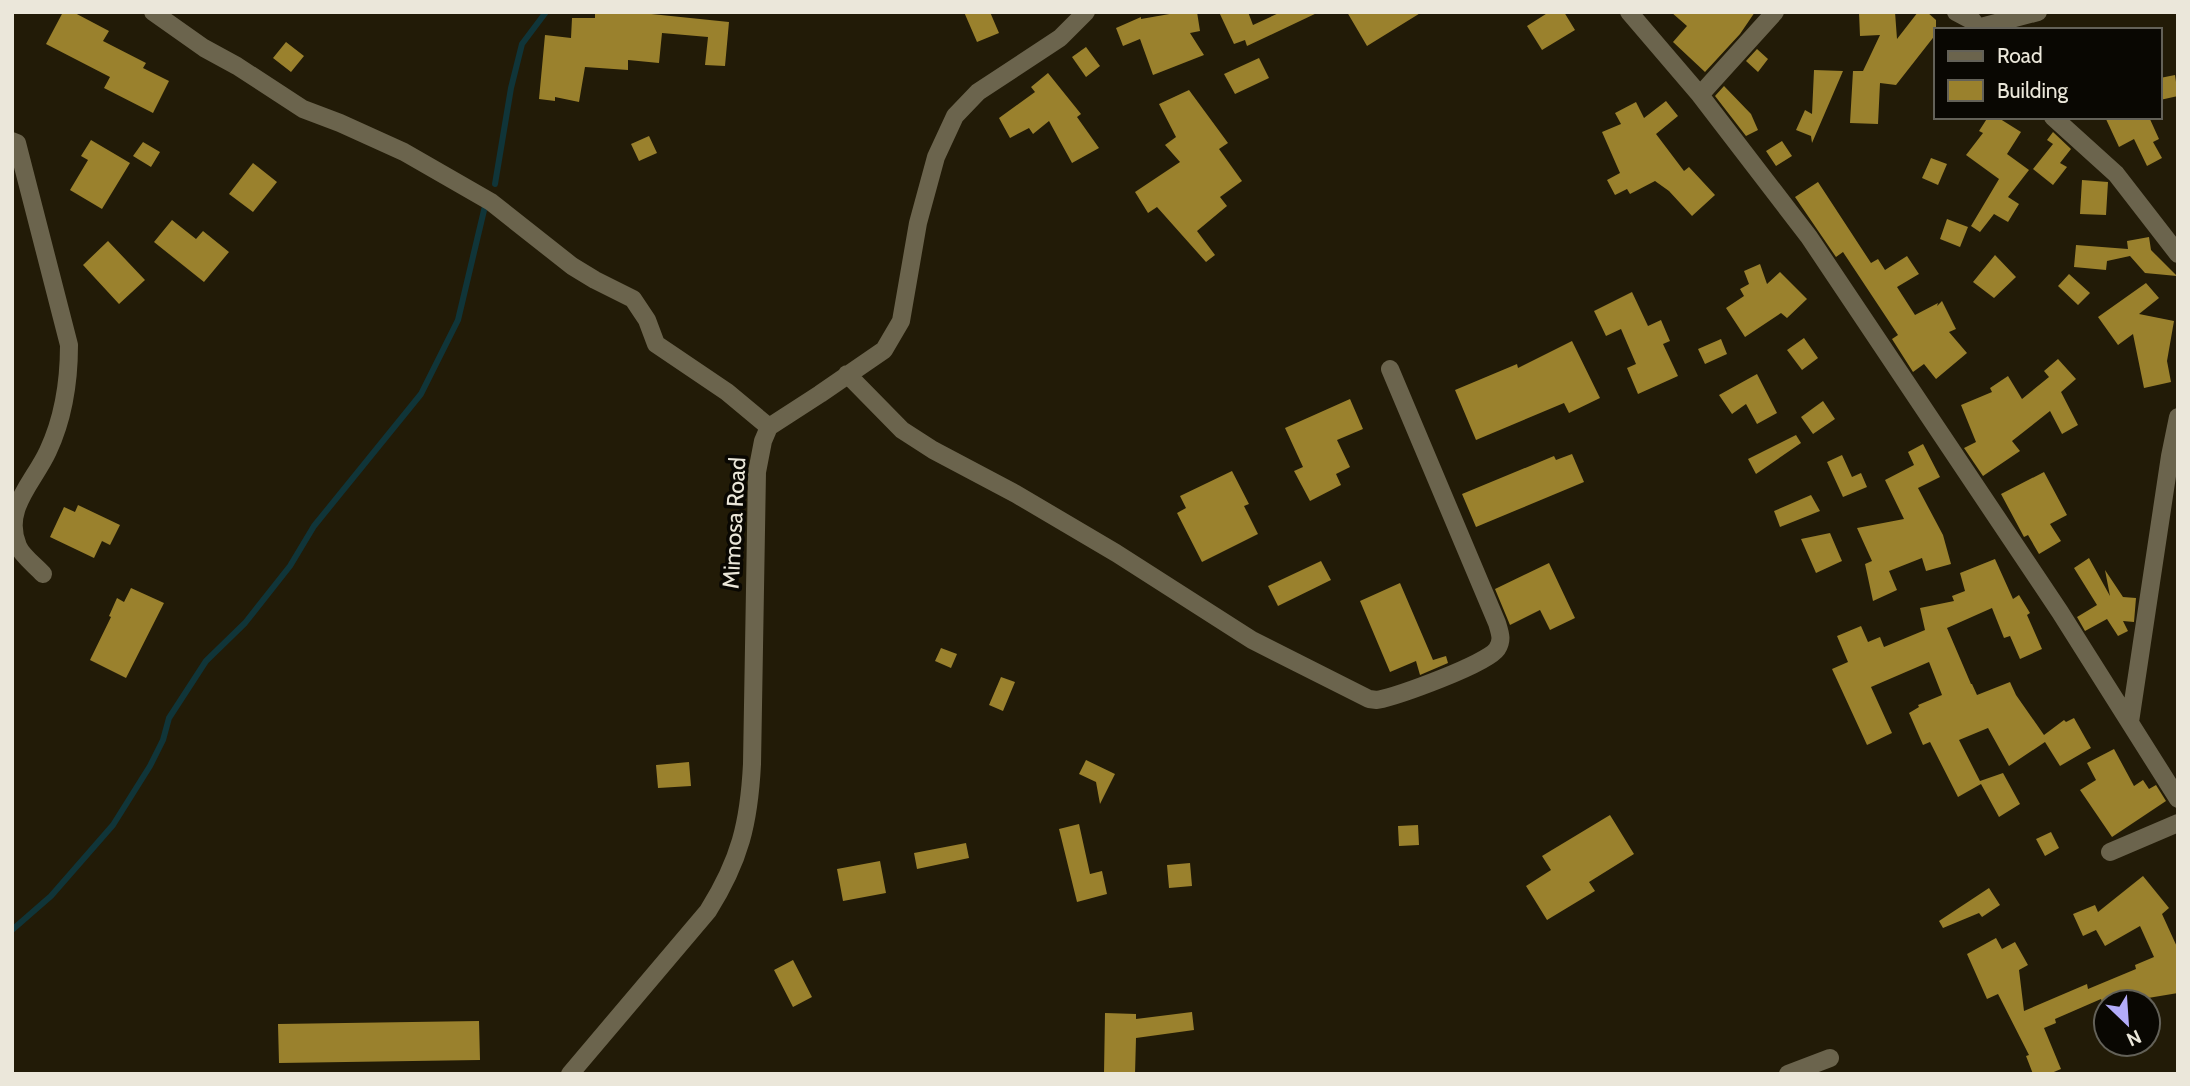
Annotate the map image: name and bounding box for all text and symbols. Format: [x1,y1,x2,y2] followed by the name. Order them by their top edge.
[1934,28,2162,119] legend
[1997,43,2043,68] text: Road
[1997,78,2069,103] text: Building
[717,456,751,590] street label: Mimosa Road
[2092,988,2162,1058] north arrow
[2123,1025,2145,1051] text: N

